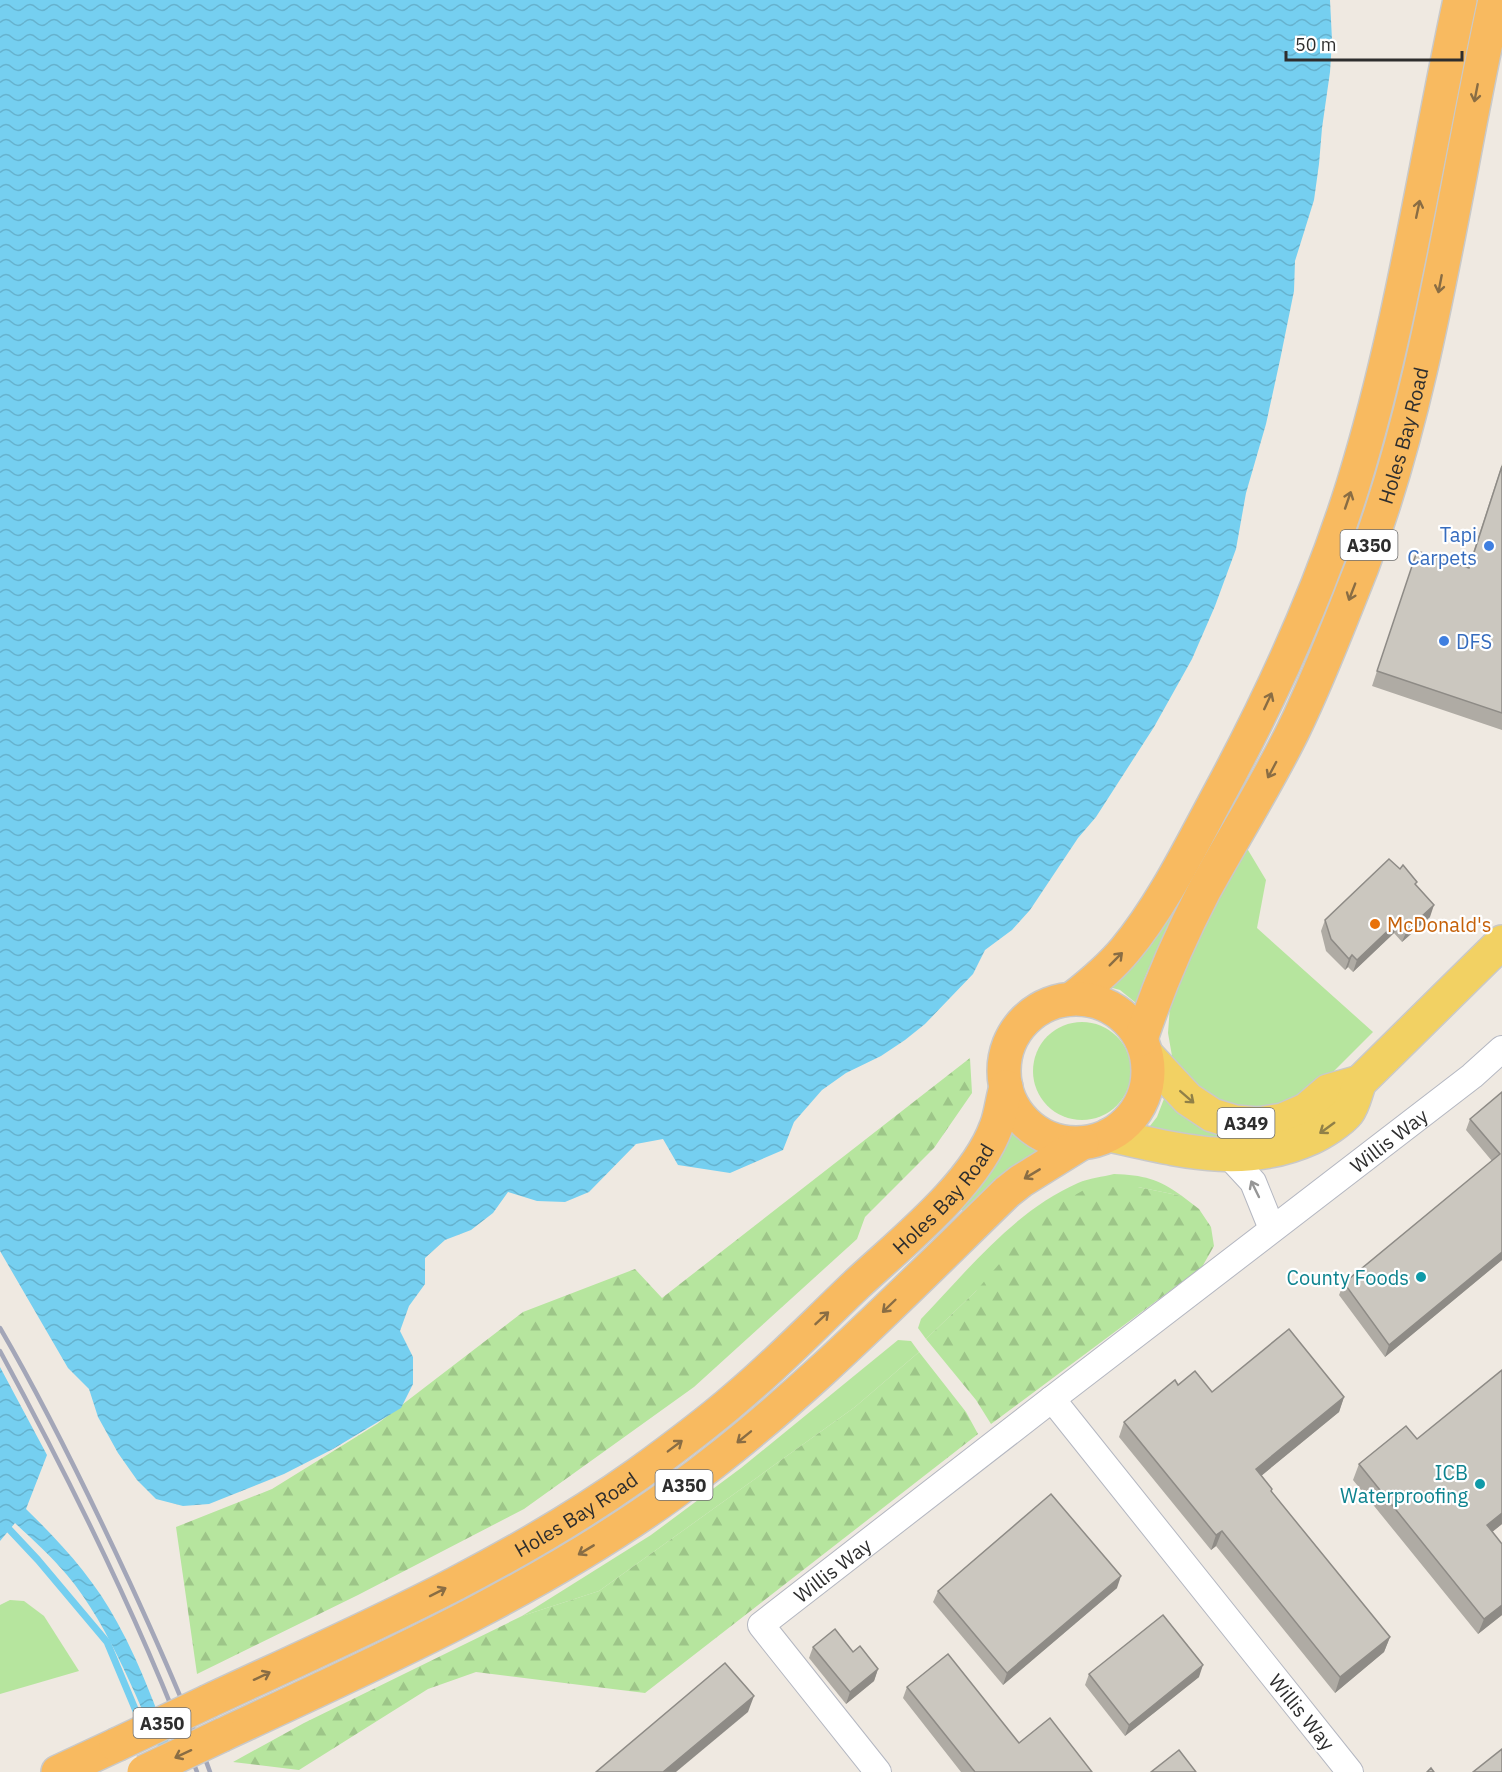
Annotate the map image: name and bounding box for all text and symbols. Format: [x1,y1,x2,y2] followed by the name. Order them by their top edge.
[1286,24,1462,62] scale bar
[1295,33,1337,56] text: 50 m
[1470,82,1481,102] one-way arrow
[1413,199,1424,219] one-way arrow
[1434,274,1445,294] one-way arrow
[1371,364,1434,507] street label: Holes Bay Road
[1343,491,1354,510] one-way arrow
[1407,521,1477,571] place label: Tapi Carpets
[1340,530,1398,560] road number: A350
[1482,539,1496,553] marker: Tapi Carpets
[1346,583,1357,601] one-way arrow
[1456,628,1492,655] place label: DFS
[1437,634,1451,648] marker: DFS
[1263,692,1275,710] one-way arrow
[1266,761,1278,778] one-way arrow
[1387,911,1492,938] place label: McDonald's
[1368,917,1382,931] marker: McDonald's
[1109,951,1124,966] one-way arrow
[1179,1090,1195,1103] one-way arrow
[1344,1102,1433,1179] street label: Willis Way
[1218,1108,1274,1138] road number: A349
[1320,1122,1336,1134] one-way arrow
[886,1138,1000,1260] street label: Holes Bay Road
[1024,1168,1041,1180] one-way arrow
[1249,1180,1261,1198] one-way arrow
[1287,1264,1409,1291] place label: County Foods
[1414,1270,1428,1284] marker: County Foods
[882,1299,897,1314] one-way arrow
[814,1311,829,1325] one-way arrow
[737,1430,753,1443] one-way arrow
[667,1440,683,1453] one-way arrow
[1340,1459,1468,1509] place label: ICB Waterproofing
[509,1465,643,1563] street label: Holes Bay Road
[656,1470,712,1500] road number: A350
[1473,1477,1487,1491] marker: ICB Waterproofing
[788,1531,877,1608] street label: Willis Way
[578,1544,595,1556] one-way arrow
[428,1586,446,1597] one-way arrow
[1263,1668,1341,1756] street label: Willis Way
[252,1670,270,1682] one-way arrow
[134,1708,190,1738] road number: A350
[174,1748,192,1760] one-way arrow

